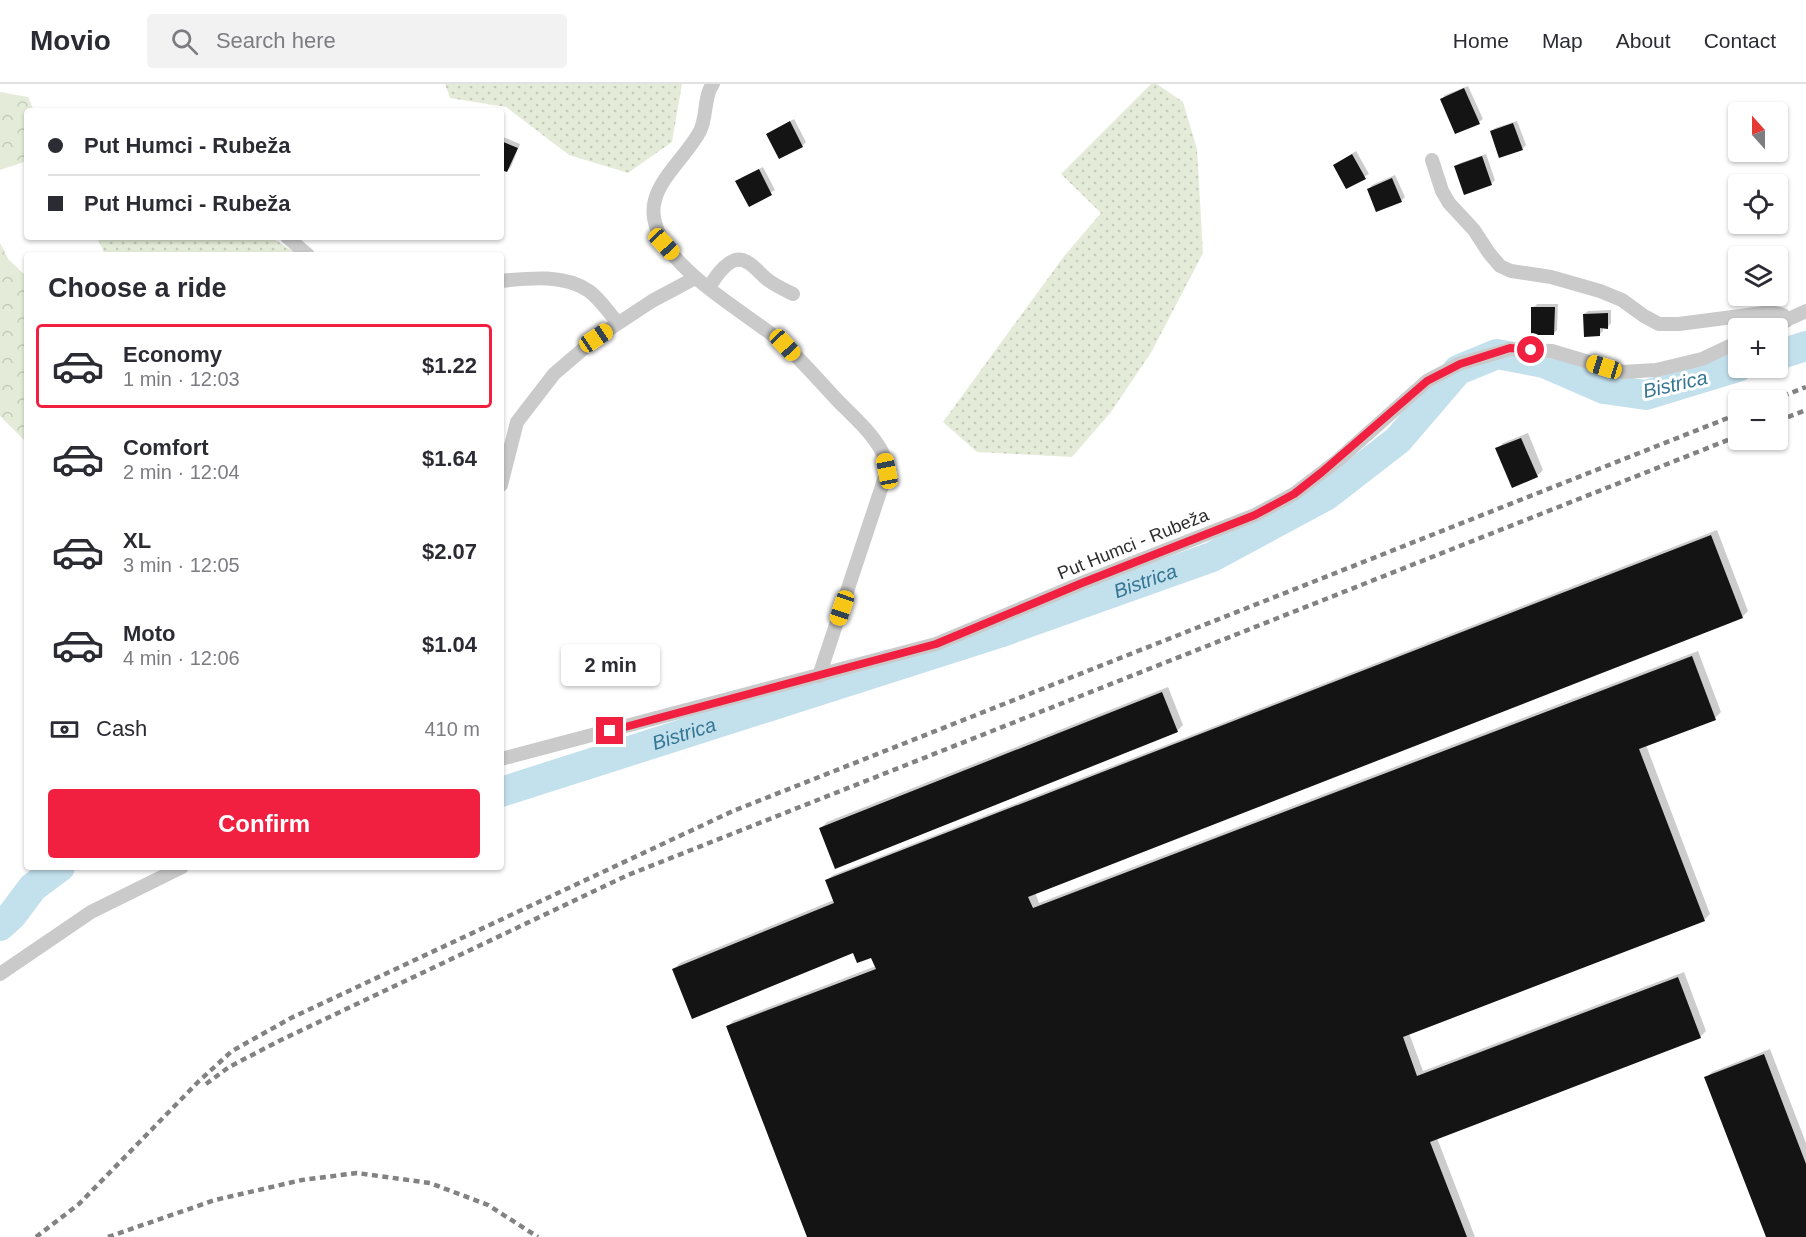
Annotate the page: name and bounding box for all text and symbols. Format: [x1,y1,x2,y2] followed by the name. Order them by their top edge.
[147,14,567,68] search box
[30,25,111,56] text: Movio
[168,25,201,58] icon: search
[216,28,336,53] text: Search here
[1453,29,1509,52] text: Home
[1542,29,1583,52] text: Map
[1616,29,1671,52] text: About
[1704,29,1776,52] text: Contact
[1728,102,1788,162] north arrow
[1728,102,1788,450] map controls
[84,133,291,158] text: Put Humci - Rubeža
[1728,174,1788,234] button: locate
[84,191,291,216] text: Put Humci - Rubeža
[645,225,683,263] car
[1728,246,1788,306] button: layers
[48,273,227,303] text: Choose a ride
[1728,318,1788,378] button: +
[576,320,616,356] car
[766,326,804,364] car
[1517,336,1544,363] route start
[51,339,105,393] icon: car
[123,342,222,367] text: Economy
[422,353,477,378] text: $1.22
[1584,353,1624,381] car
[1641,366,1709,402] water label: Bistrica
[123,368,240,390] text: 1 min · 12:03
[1728,390,1788,450] button: −
[51,432,105,486] icon: car
[123,435,209,460] text: Comfort
[422,446,477,471] text: $1.64
[875,452,899,490] car
[123,461,240,483] text: 2 min · 12:04
[1055,504,1212,583] street label: Put Humci - Rubeža
[51,525,105,579] icon: car
[123,528,151,553] text: XL
[422,539,477,564] text: $2.07
[123,554,240,576] text: 3 min · 12:05
[1111,559,1180,602] water label: Bistrica
[828,588,856,628] car
[51,618,105,672] icon: car
[123,621,176,646] text: Moto
[422,632,477,657] text: $1.04
[560,644,660,686] callout: 2 min
[123,647,240,669] text: 4 min · 12:06
[584,654,637,676] text: 2 min
[48,713,81,746] icon: cash
[649,713,719,754] water label: Bistrica
[96,716,147,741] text: Cash
[596,717,623,744] route end
[424,718,480,740] text: 410 m
[48,789,480,858] button: Confirm

